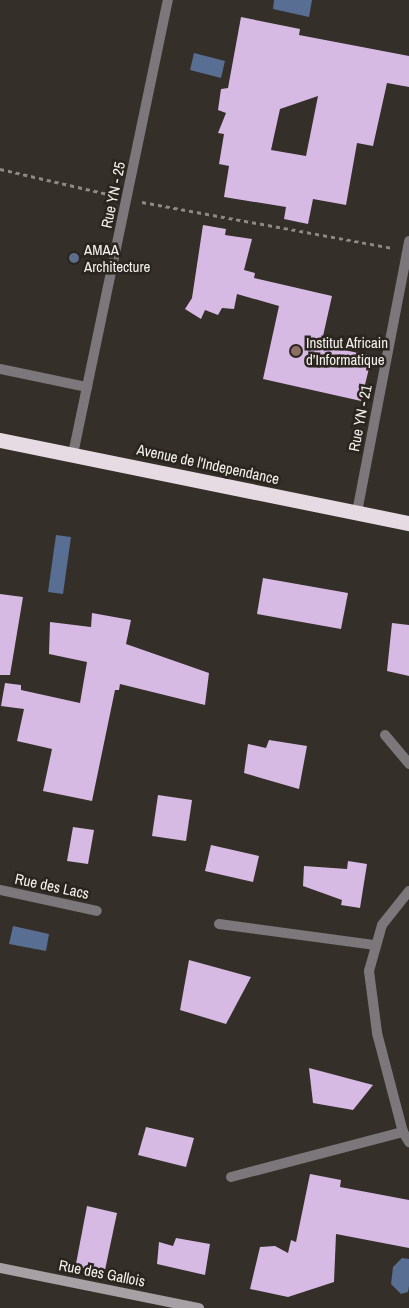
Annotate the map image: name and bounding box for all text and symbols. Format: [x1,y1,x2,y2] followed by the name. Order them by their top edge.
[97,160,129,230] street label: Rue YN - 25
[84,240,150,275] place label: AMAA Architecture
[68,252,80,264] marker: AMAA Architecture
[306,333,389,368] place label: Institut Africain d’Informatique
[290,345,302,357] marker: Institut Africain d’Informatique
[345,383,375,453] street label: Rue YN - 21
[135,440,281,488] street label: Avenue de l'Independance
[13,869,91,903] street label: Rue des Lacs
[57,1256,147,1290] street label: Rue des Gallois

